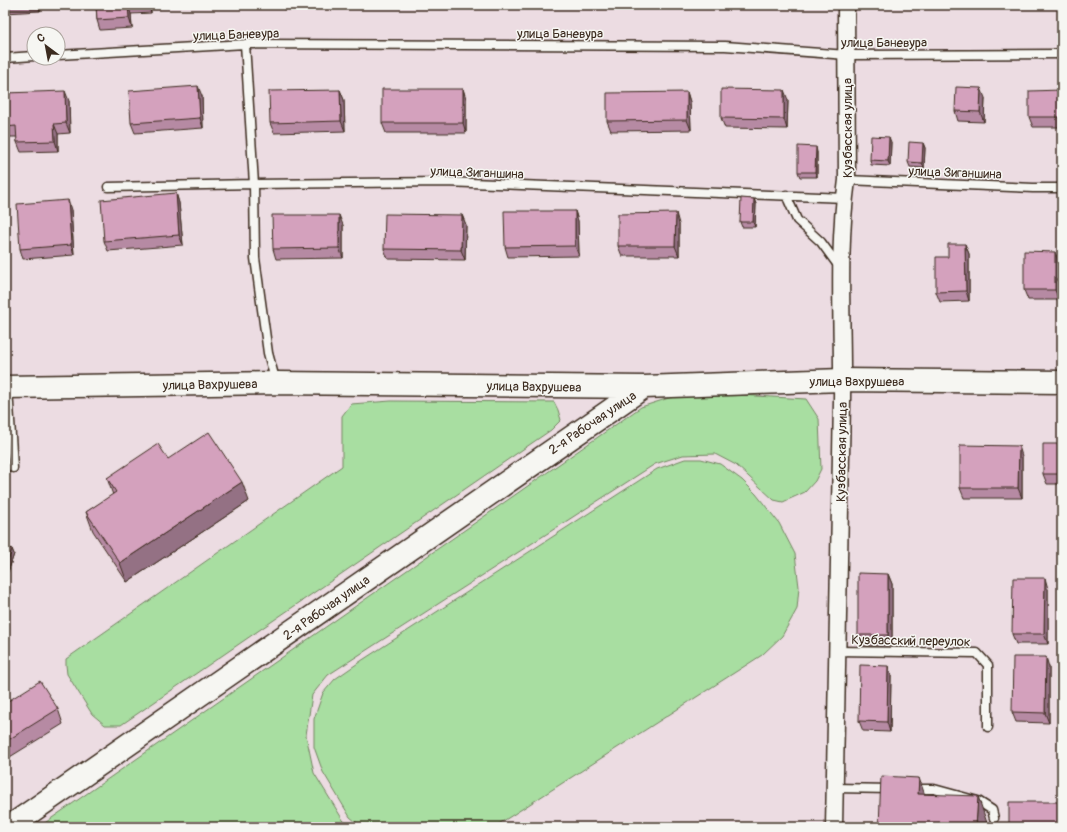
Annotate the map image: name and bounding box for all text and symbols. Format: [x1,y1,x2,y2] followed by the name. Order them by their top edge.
[26,26,66,66] north arrow
[192,26,279,45] street label: улица Баневура
[516,26,603,42] street label: улица Баневура
[35,31,47,45] text: С
[840,35,927,51] street label: улица Баневура
[840,78,856,178] street label: Кузбасская улица
[429,163,524,183] street label: улица Зиганшина
[907,163,1002,183] street label: улица Зиганшина
[809,374,904,390] street label: улица Вахрушева
[161,376,258,394] street label: улица Вахрушева
[485,378,582,396] street label: улица Вахрушева
[546,388,639,458] street label: 2-я Рабочая улица
[833,402,851,502] street label: Кузбасская улица
[280,572,373,644] street label: 2-я Рабочая улица
[851,632,971,650] street label: Кузбасский переулок

